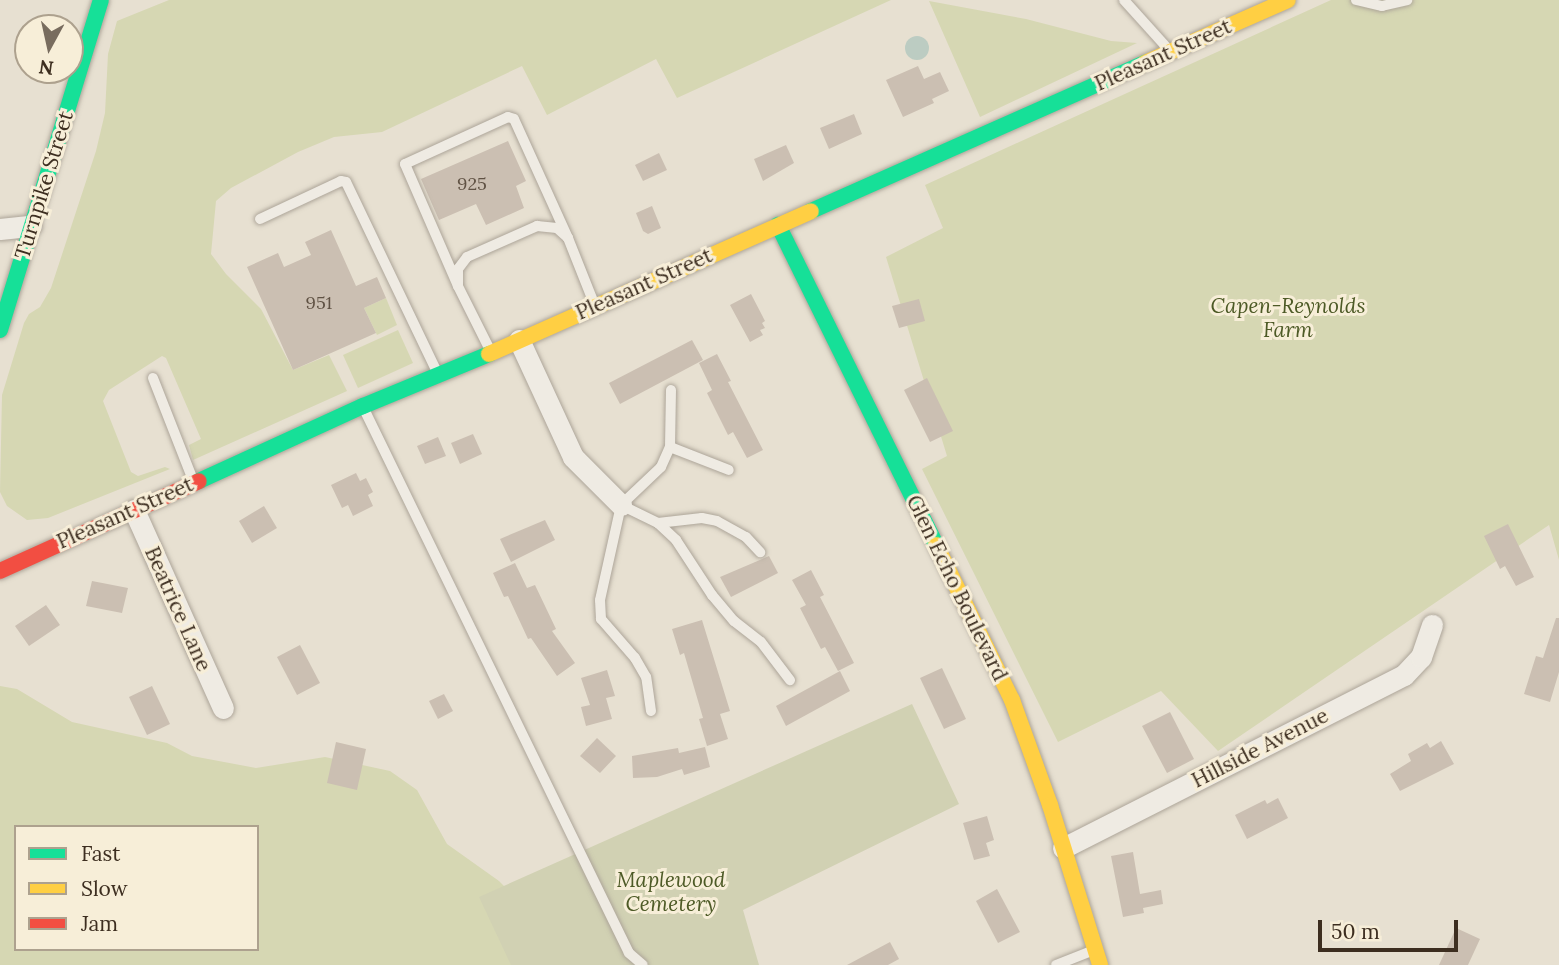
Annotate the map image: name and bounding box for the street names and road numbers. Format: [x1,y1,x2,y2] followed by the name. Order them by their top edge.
[1091,14,1235,96] street label: Pleasant Street
[10,108,78,262] street label: Turnpike Street
[572,243,716,325] street label: Pleasant Street
[53,472,197,554] street label: Pleasant Street
[901,491,1013,685] street label: Glen Echo Boulevard
[139,543,217,675] street label: Beatrice Lane
[1187,703,1333,793] street label: Hillside Avenue

